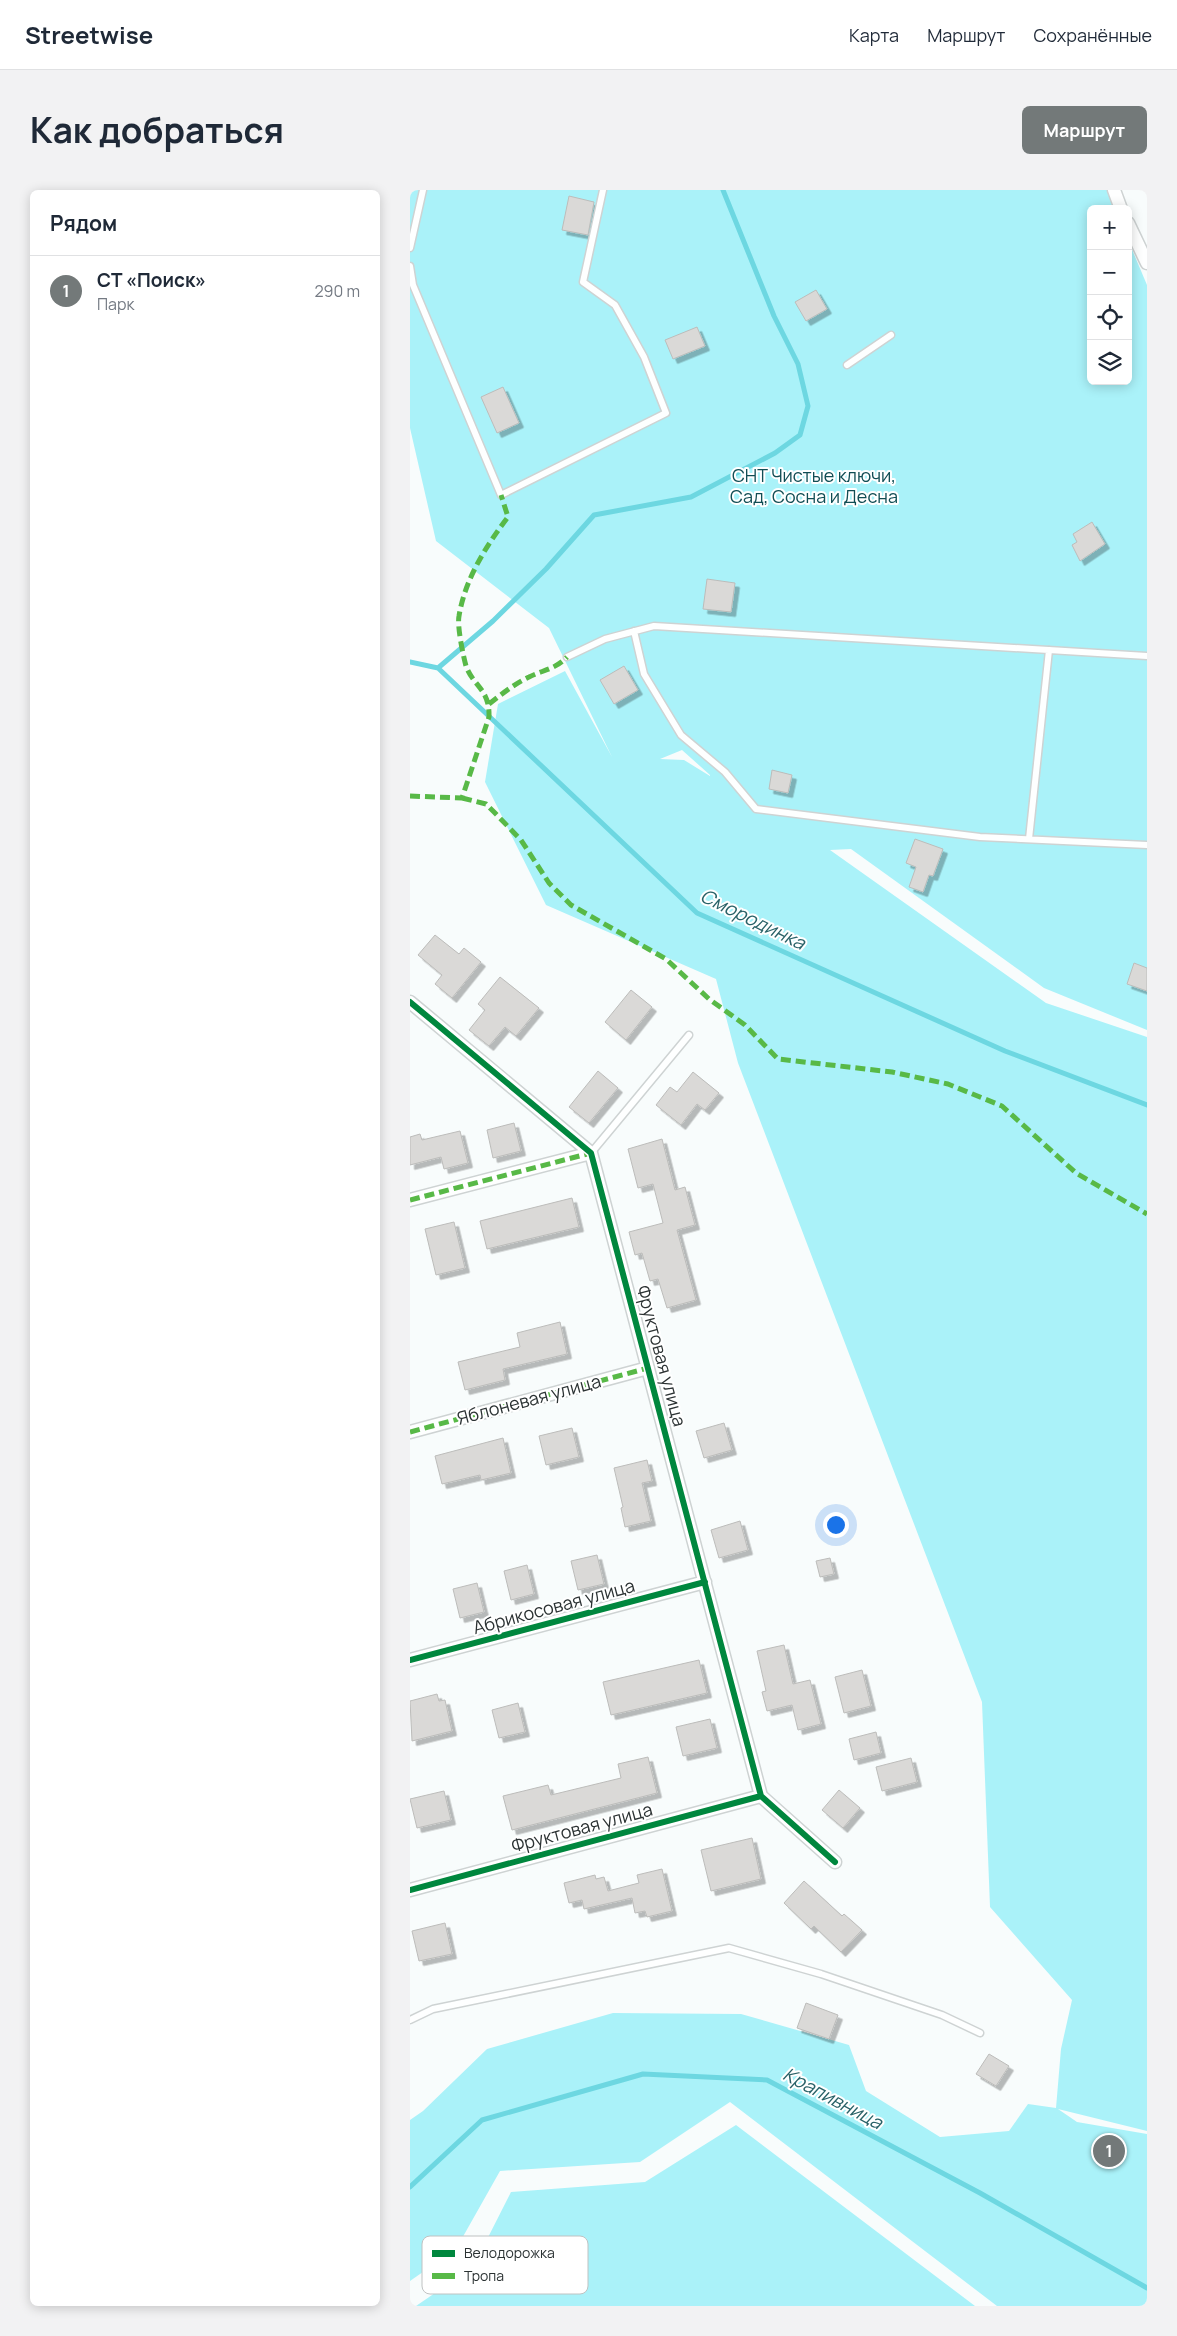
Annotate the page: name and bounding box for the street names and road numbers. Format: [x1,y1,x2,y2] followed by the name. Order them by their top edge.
[632,1283,692,1429] street label: Фруктовая улица
[454,1368,603,1430] street label: Яблоневая улица
[470,1573,637,1639] street label: Абрикосовая улица
[509,1797,655,1857] street label: Фруктовая улица

